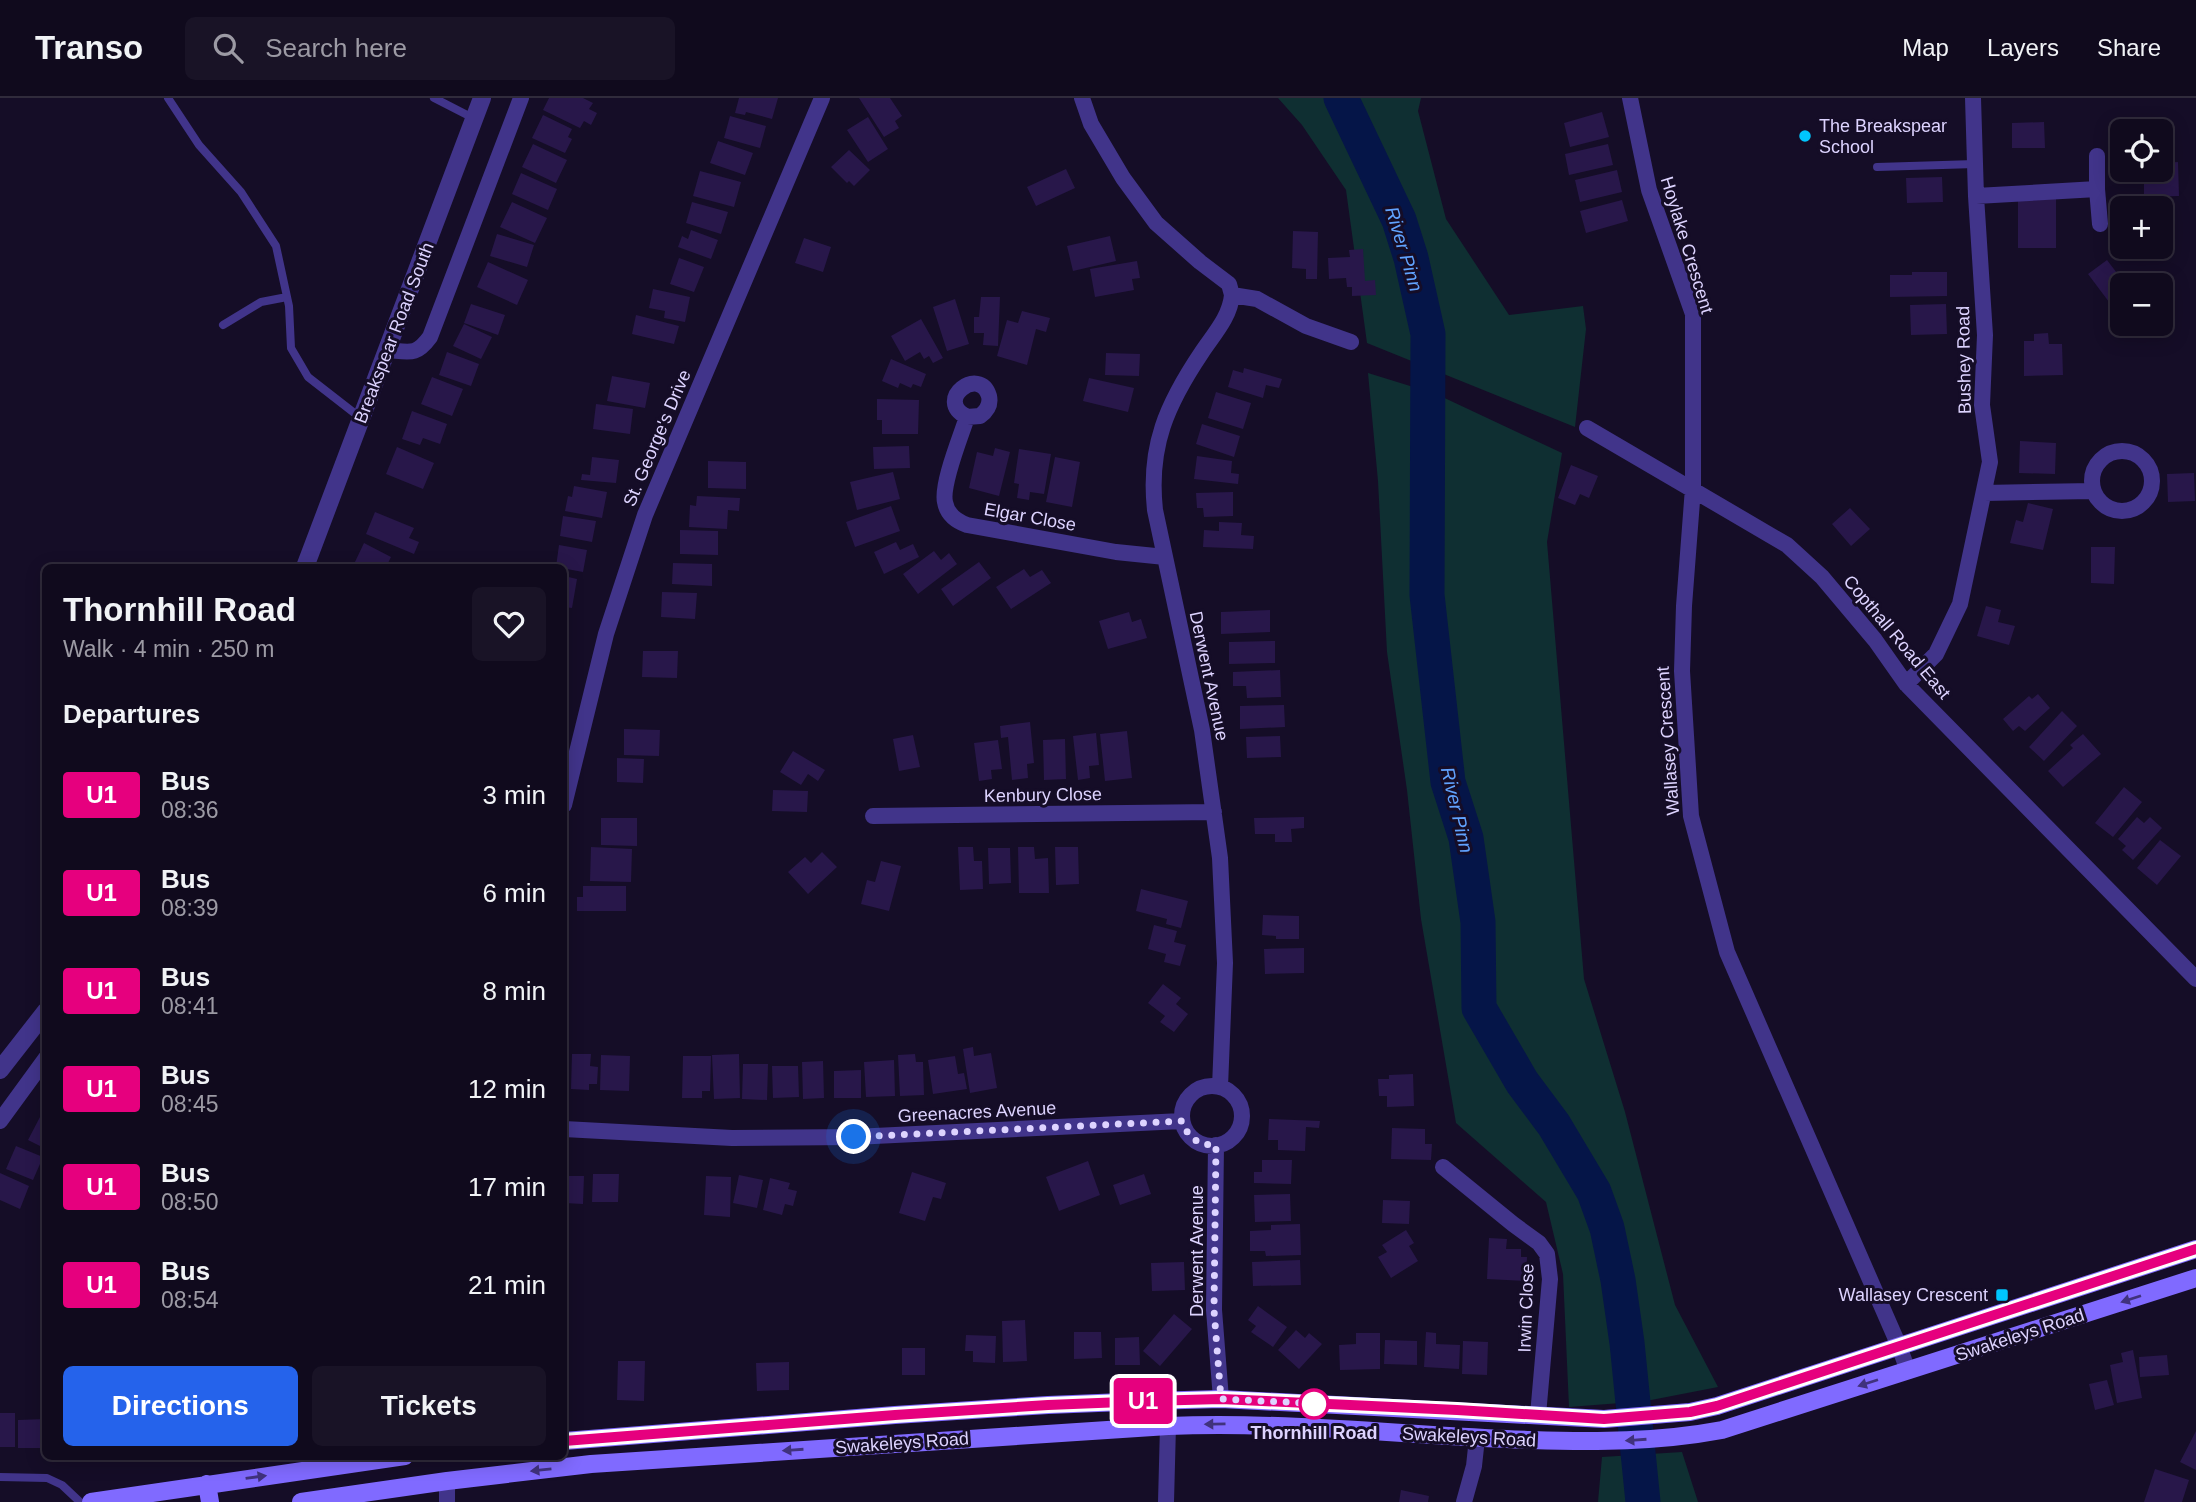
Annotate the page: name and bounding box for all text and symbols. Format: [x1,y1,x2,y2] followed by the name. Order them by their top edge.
[185,17,675,80] search box
[35,29,143,66] text: Transo
[209,29,247,67] icon: search
[265,33,407,63] text: Search here
[1902,34,1949,61] text: Map
[1987,34,2059,61] text: Layers
[2097,34,2161,61] text: Share
[1819,116,1947,157] place label: The Breakspear School
[2110,119,2173,336] map controls
[2110,119,2173,182] button: locate
[1797,128,1813,144] marker: The Breakspear School
[1657,174,1717,316] street label: Hoylake Crescent
[2110,196,2173,259] button: +
[1381,204,1427,294] water label: River Pinn
[350,240,438,426] street label: Breakspear Road South
[2110,273,2173,336] button: −
[1953,306,1975,414] street label: Bushey Road
[619,367,695,509] street label: St. George's Drive
[982,499,1078,535] street label: Elgar Close
[1839,571,1955,703] street label: Copthall Road East
[472,587,546,661] button: heart
[63,591,296,628] text: Thornhill Road
[1186,609,1232,743] street label: Derwent Avenue
[63,636,274,662] text: Walk · 4 min · 250 m
[1653,666,1683,816] street label: Wallasey Crescent
[63,699,200,729] text: Departures
[1437,765,1477,855] water label: River Pinn
[161,766,210,796] text: Bus
[482,780,546,810] text: 3 min
[86,781,117,808] text: U1
[984,784,1102,806] street label: Kenbury Close
[161,797,219,823] text: 08:36
[161,864,210,894] text: Bus
[482,878,546,908] text: 6 min
[86,879,117,906] text: U1
[161,895,219,921] text: 08:39
[161,962,210,992] text: Bus
[482,976,546,1006] text: 8 min
[86,977,117,1004] text: U1
[161,993,219,1019] text: 08:41
[161,1060,210,1090] text: Bus
[468,1074,546,1104] text: 12 min
[86,1075,117,1102] text: U1
[161,1091,219,1117] text: 08:45
[897,1098,1057,1126] street label: Greenacres Avenue
[836,1119,871,1154] your location
[161,1158,210,1188] text: Bus
[468,1172,546,1202] text: 17 min
[86,1173,117,1200] text: U1
[1187,1185,1207,1317] street label: Derwent Avenue
[161,1189,219,1215] text: 08:50
[161,1256,210,1286] text: Bus
[1514,1263,1538,1353] street label: Irwin Close
[468,1270,546,1300] text: 21 min
[86,1271,117,1298] text: U1
[1839,1285,1988,1305] place label: Wallasey Crescent
[161,1287,219,1313] text: 08:54
[1994,1287,2010,1303] marker: Wallasey Crescent
[2120,1294,2141,1305] one-way arrow
[1953,1305,2087,1365] street label: Swakeleys Road
[63,1366,298,1446] button: Directions
[312,1366,546,1446] button: Tickets
[1112,1378,1174,1424] line badge: U1
[1857,1379,1878,1389] one-way arrow
[1128,1387,1158,1414] text: U1
[1299,1389,1329,1419] marker: Thornhill Road
[1204,1418,1226,1430] one-way arrow
[1251,1423,1377,1443] place label: Thornhill Road
[1402,1424,1536,1450] street label: Swakeleys Road
[834,1428,970,1458] street label: Swakeleys Road
[1625,1435,1647,1446] one-way arrow
[781,1445,803,1456] one-way arrow
[530,1465,552,1476] one-way arrow
[245,1471,267,1482] one-way arrow

